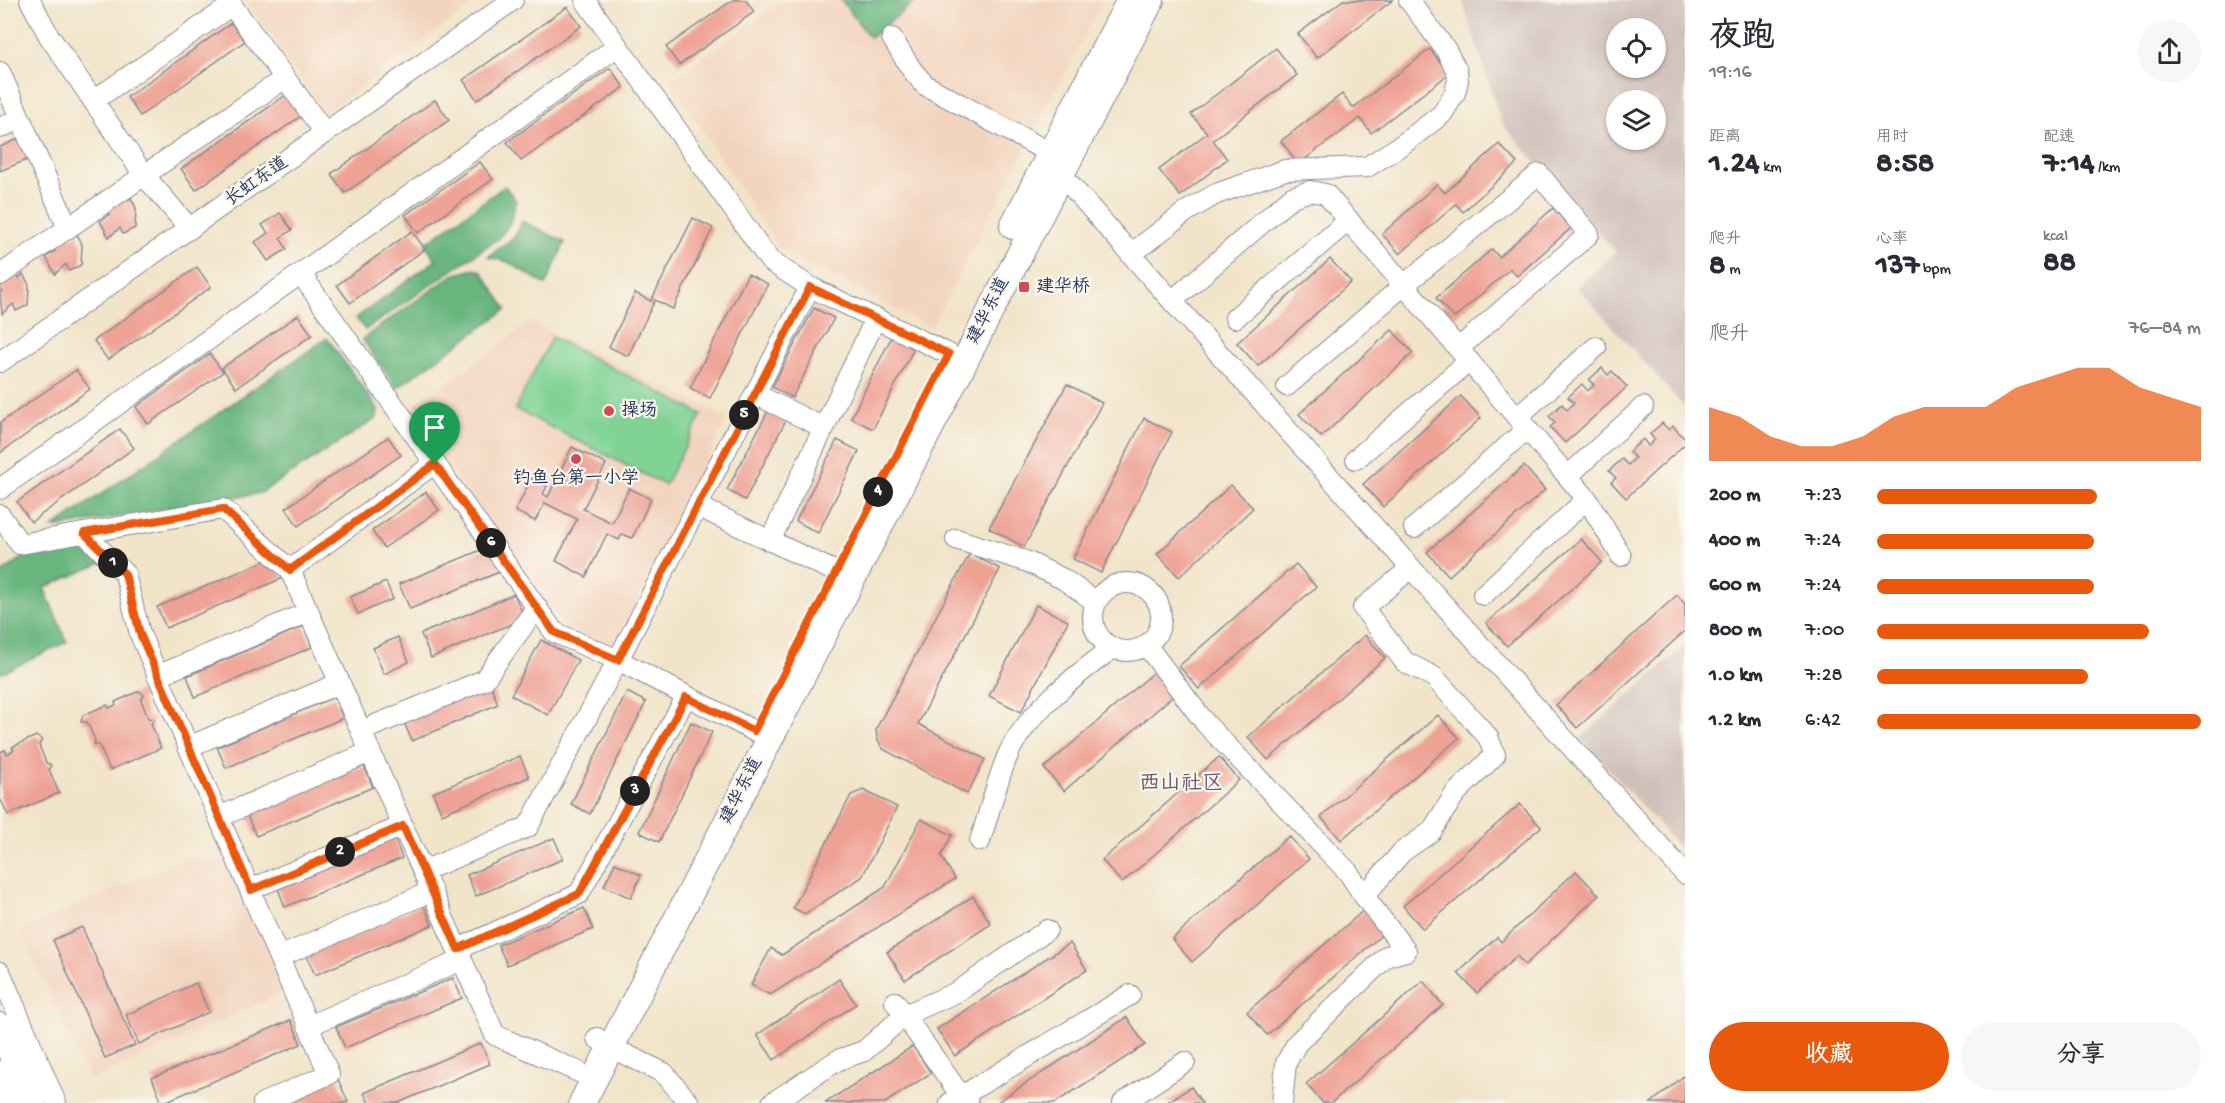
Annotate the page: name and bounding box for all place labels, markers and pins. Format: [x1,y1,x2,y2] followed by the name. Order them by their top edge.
[1036,276,1090,298] place label: 建华桥
[1017,280,1031,294] marker: 建华桥
[621,400,657,422] place label: 操场
[729,400,759,430] pin: 5
[409,402,460,464] pin
[602,404,616,418] marker: 操场
[569,452,583,466] marker: 钓鱼台第一小学
[513,468,639,490] place label: 钓鱼台第一小学
[863,477,893,507] pin: 4
[476,528,506,558] pin: 6
[98,548,128,578] pin: 1
[620,776,650,806] pin: 3
[325,837,355,867] pin: 2

